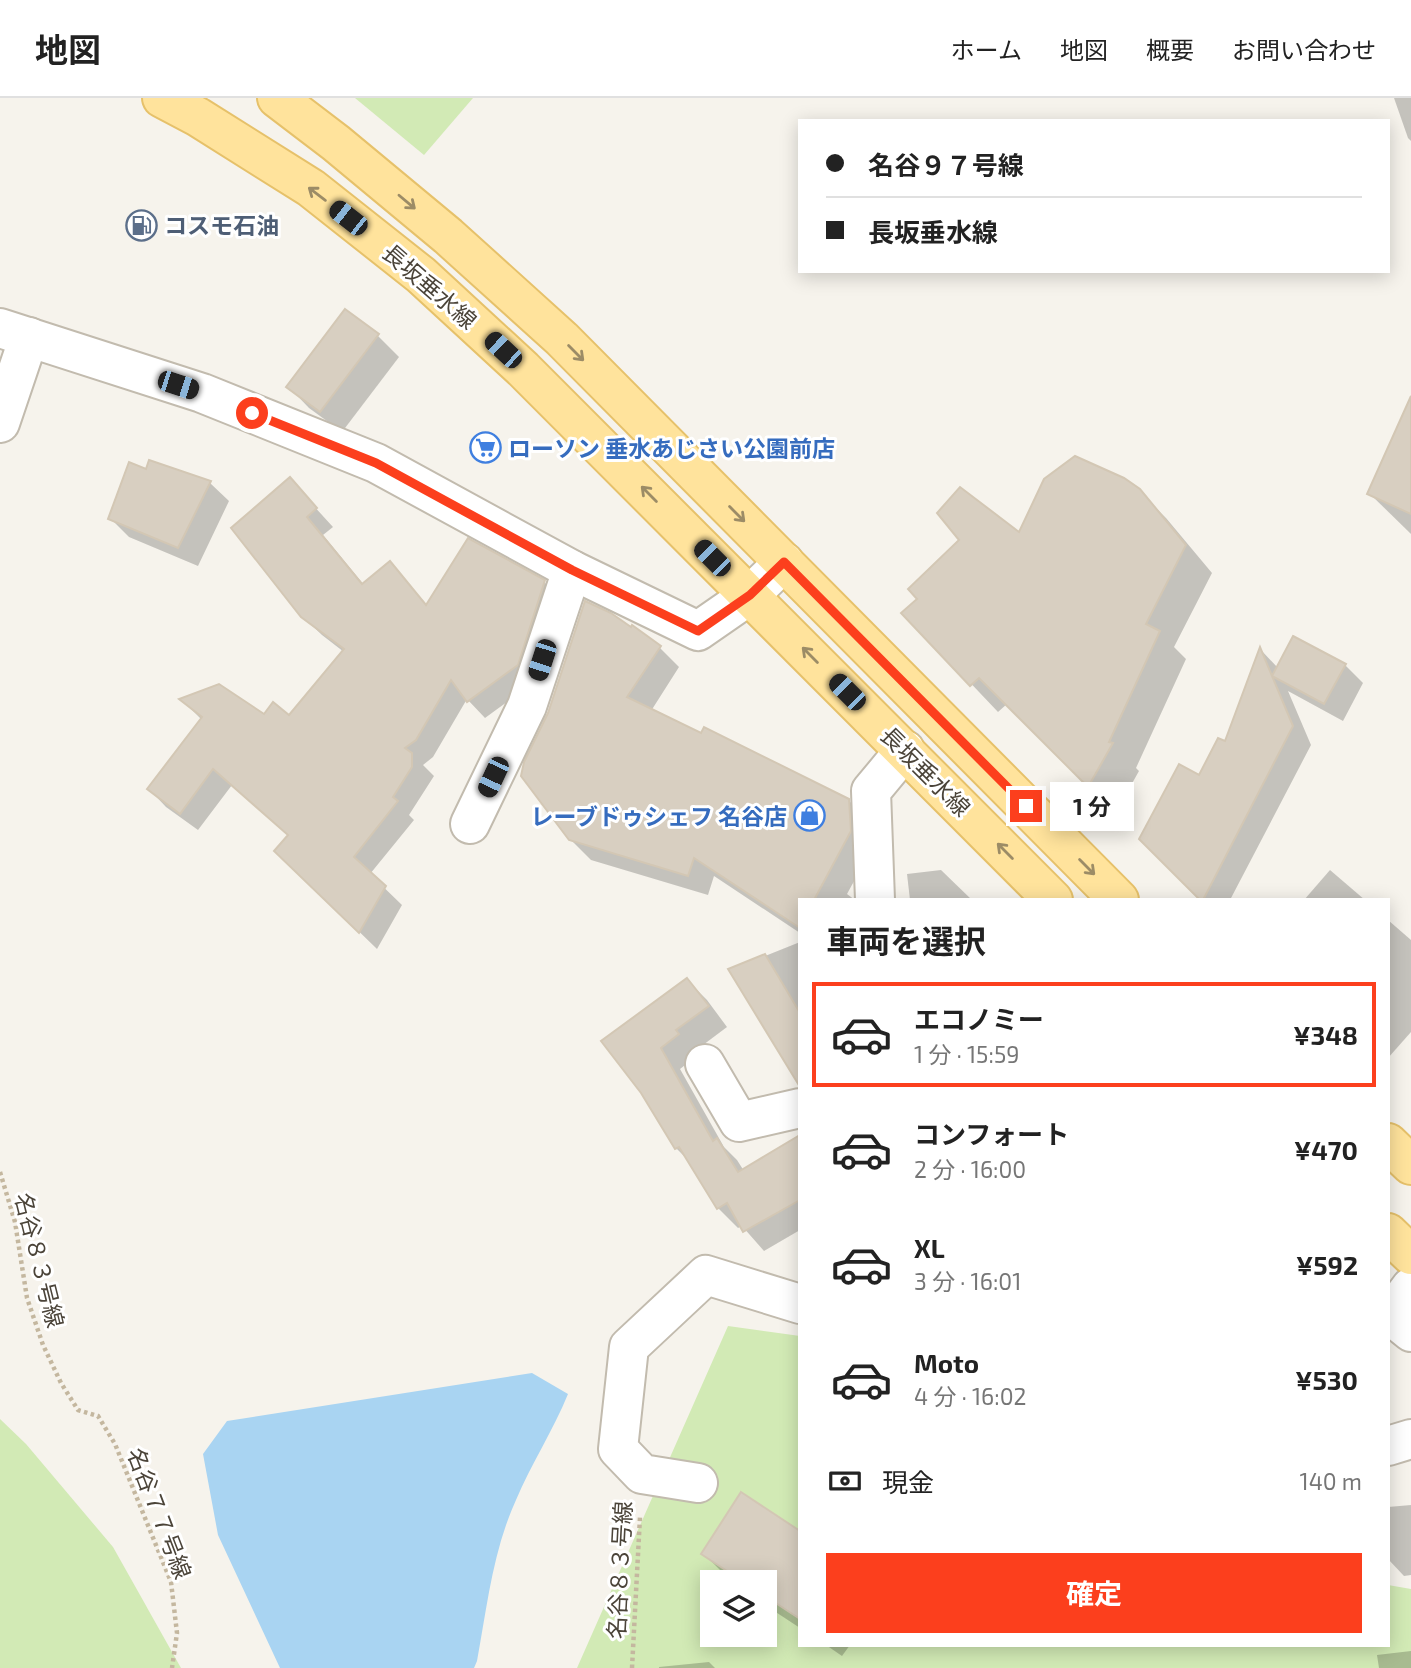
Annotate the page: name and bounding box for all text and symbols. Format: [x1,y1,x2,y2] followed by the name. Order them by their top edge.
[35,29,101,69] text: 地図
[951,35,1022,64] text: ホーム
[1060,35,1108,64] text: 地図
[1146,35,1194,64] text: 概要
[1232,35,1376,64] text: お問い合わせ
[868,149,1024,180] text: 名谷９７号線
[308,187,327,202] one-way arrow
[397,194,415,209] one-way arrow
[325,197,372,239] car
[124,208,158,242] fuel station icon: コスモ石油
[164,211,279,239] place label: コスモ石油
[868,216,998,247] text: 長坂垂水線
[377,238,483,334] street label: 長坂垂水線
[481,328,526,372] car
[567,345,584,362] one-way arrow
[155,369,202,401] car
[236,397,268,429] route start
[468,431,502,465] supermarket icon: ローソン 垂水あじさい公園前店
[508,434,835,462] place label: ローソン 垂水あじさい公園前店
[641,486,658,503] one-way arrow
[728,506,745,523] one-way arrow
[690,536,735,580] car
[526,637,559,683] car
[802,647,819,664] one-way arrow
[825,670,870,714] car
[875,720,977,822] street label: 長坂垂水線
[475,754,512,800] car
[1050,782,1134,830] callout: 1 分
[1010,790,1042,822] route end
[1073,792,1111,820] text: 1 分
[793,799,827,833] shop icon: レーブドゥシェフ 名谷店
[530,802,787,830] place label: レーブドゥシェフ 名谷店
[997,843,1014,860] one-way arrow
[1078,858,1095,875] one-way arrow
[826,921,986,959] text: 車両を選択
[830,1003,893,1066] icon: car
[914,1003,1044,1034] text: エコノミー
[1293,1019,1358,1050] text: ¥348
[914,1040,1019,1068] text: 1 分 · 15:59
[830,1118,893,1181] icon: car
[914,1118,1069,1149] text: コンフォート
[1294,1134,1358,1165] text: ¥470
[914,1155,1026,1183] text: 2 分 · 16:00
[10,1190,70,1330] street label: 名谷８３号線
[914,1232,945,1263] text: XL
[830,1233,893,1296] icon: car
[1296,1249,1358,1280] text: ¥592
[914,1267,1021,1295] text: 3 分 · 16:01
[914,1347,979,1378] text: Moto
[830,1348,893,1411] icon: car
[1295,1364,1358,1395] text: ¥530
[914,1382,1027,1410] text: 4 分 · 16:02
[122,1444,198,1582] street label: 名谷７７号線
[826,1462,864,1500] icon: cash
[882,1466,934,1497] text: 現金
[1300,1467,1362,1495] text: 140 m
[601,1500,637,1640] street label: 名谷８３号線
[826,1553,1362,1633] button: 確定
[700,1570,777,1647] map controls
[700,1570,777,1647] button: layers

